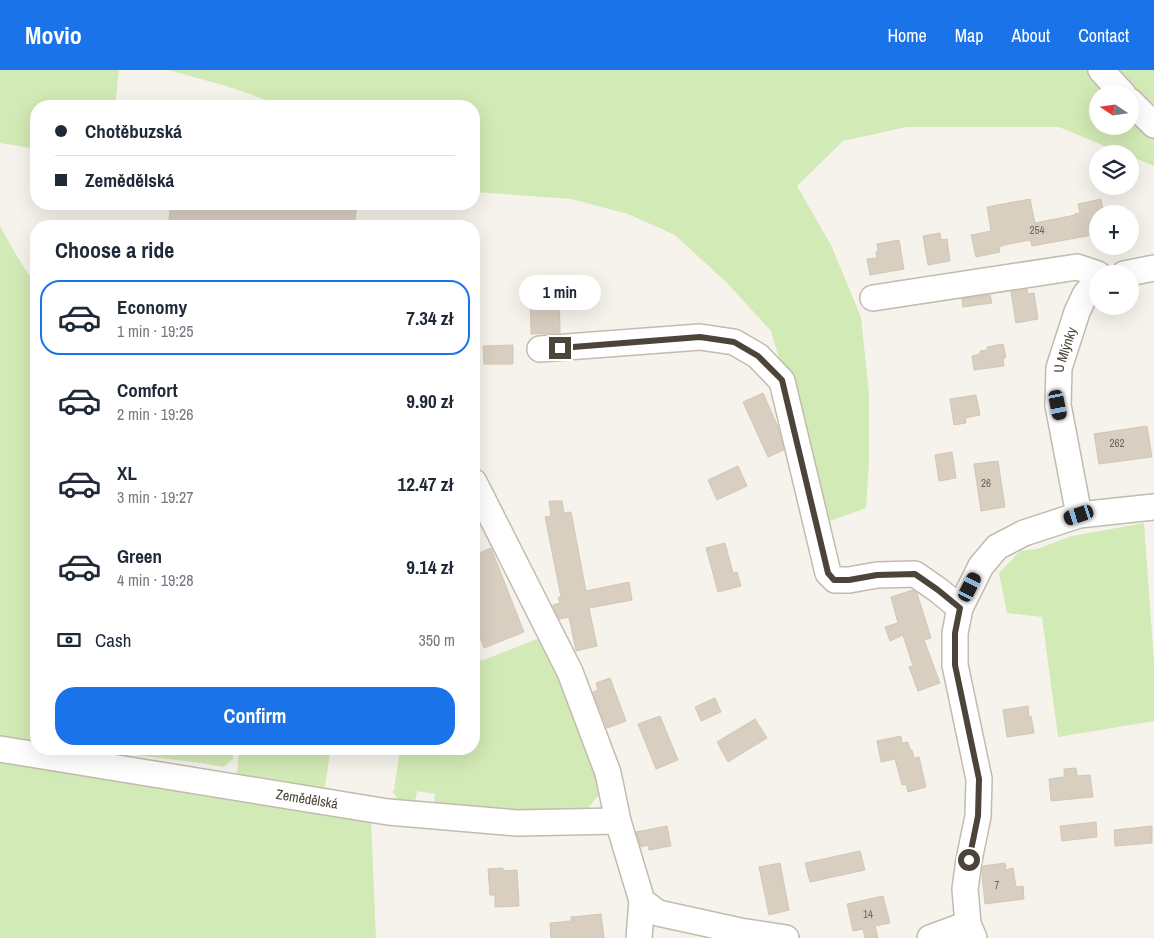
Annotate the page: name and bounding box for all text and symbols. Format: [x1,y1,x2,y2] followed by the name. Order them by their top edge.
[25,19,82,51] text: Movio
[887,23,927,48] text: Home
[955,23,984,48] text: Map
[1012,23,1050,48] text: About
[1078,23,1129,48] text: Contact
[1089,85,1139,135] north arrow
[1089,85,1139,315] map controls
[85,118,182,144] text: Chotěbuzská
[1089,145,1139,195] button: layers
[85,167,174,193] text: Zemědělská
[1089,205,1139,255] button: +
[1029,223,1045,237] house number: 254
[55,235,174,265] text: Choose a ride
[1089,265,1139,315] button: −
[519,276,601,310] callout: 1 min
[543,281,577,303] text: 1 min
[117,294,187,320] text: Economy
[57,295,102,340] icon: car
[406,305,453,331] text: 7.34 zł
[117,320,194,342] text: 1 min · 19:25
[1050,324,1081,373] street label: U Mlýnky
[549,337,571,359] route end
[117,377,178,403] text: Comfort
[57,378,102,423] icon: car
[406,388,453,414] text: 9.90 zł
[1047,389,1068,421] car
[117,403,194,425] text: 2 min · 19:26
[1109,436,1125,450] house number: 262
[117,460,137,486] text: XL
[57,461,102,506] icon: car
[398,471,453,497] text: 12.47 zł
[981,476,991,490] house number: 26
[117,486,194,508] text: 3 min · 19:27
[1062,503,1095,527] car
[117,543,162,569] text: Green
[57,544,102,589] icon: car
[406,554,453,580] text: 9.14 zł
[117,569,194,591] text: 4 min · 19:28
[956,570,983,604] car
[55,626,83,654] icon: cash
[95,627,131,653] text: Cash
[419,629,455,651] text: 350 m
[55,687,455,745] button: Confirm
[275,785,340,813] street label: Zemědělská
[958,849,980,871] route start
[994,878,1000,892] house number: 7
[863,907,873,921] house number: 14

